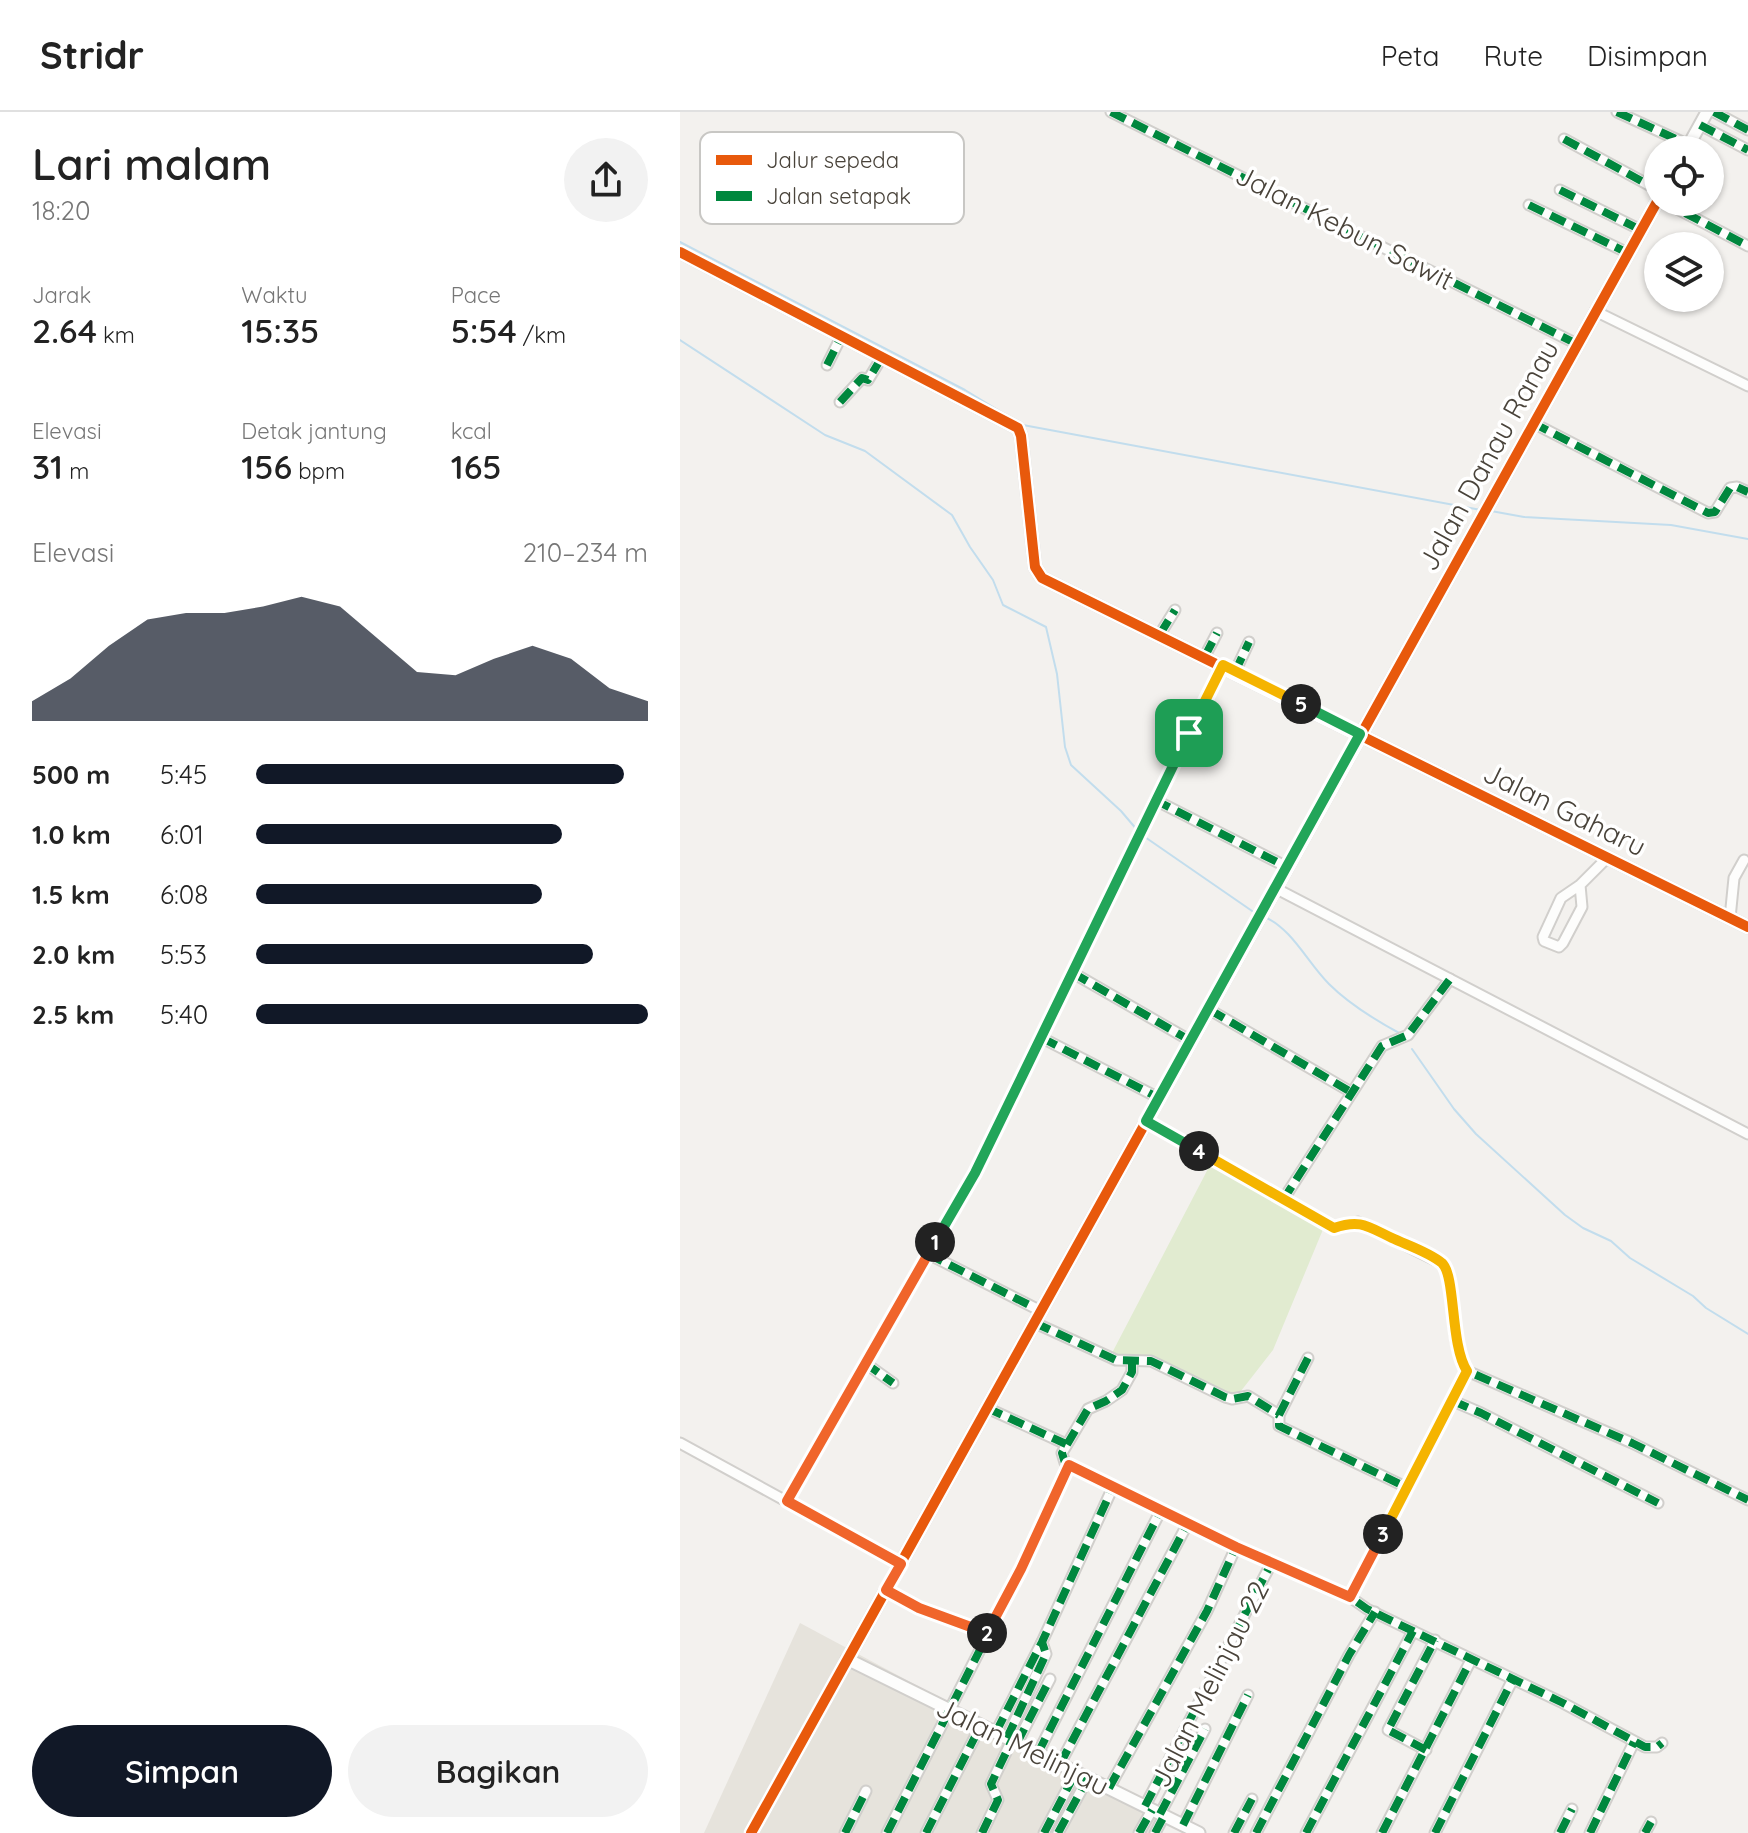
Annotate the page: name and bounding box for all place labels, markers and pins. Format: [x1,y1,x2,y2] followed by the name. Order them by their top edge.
[1281,684,1321,724] pin: 5
[1155,699,1223,767] pin
[1179,1131,1219,1171] pin: 4
[915,1222,955,1262] pin: 1
[1363,1514,1403,1554] pin: 3
[967,1613,1007,1653] pin: 2

